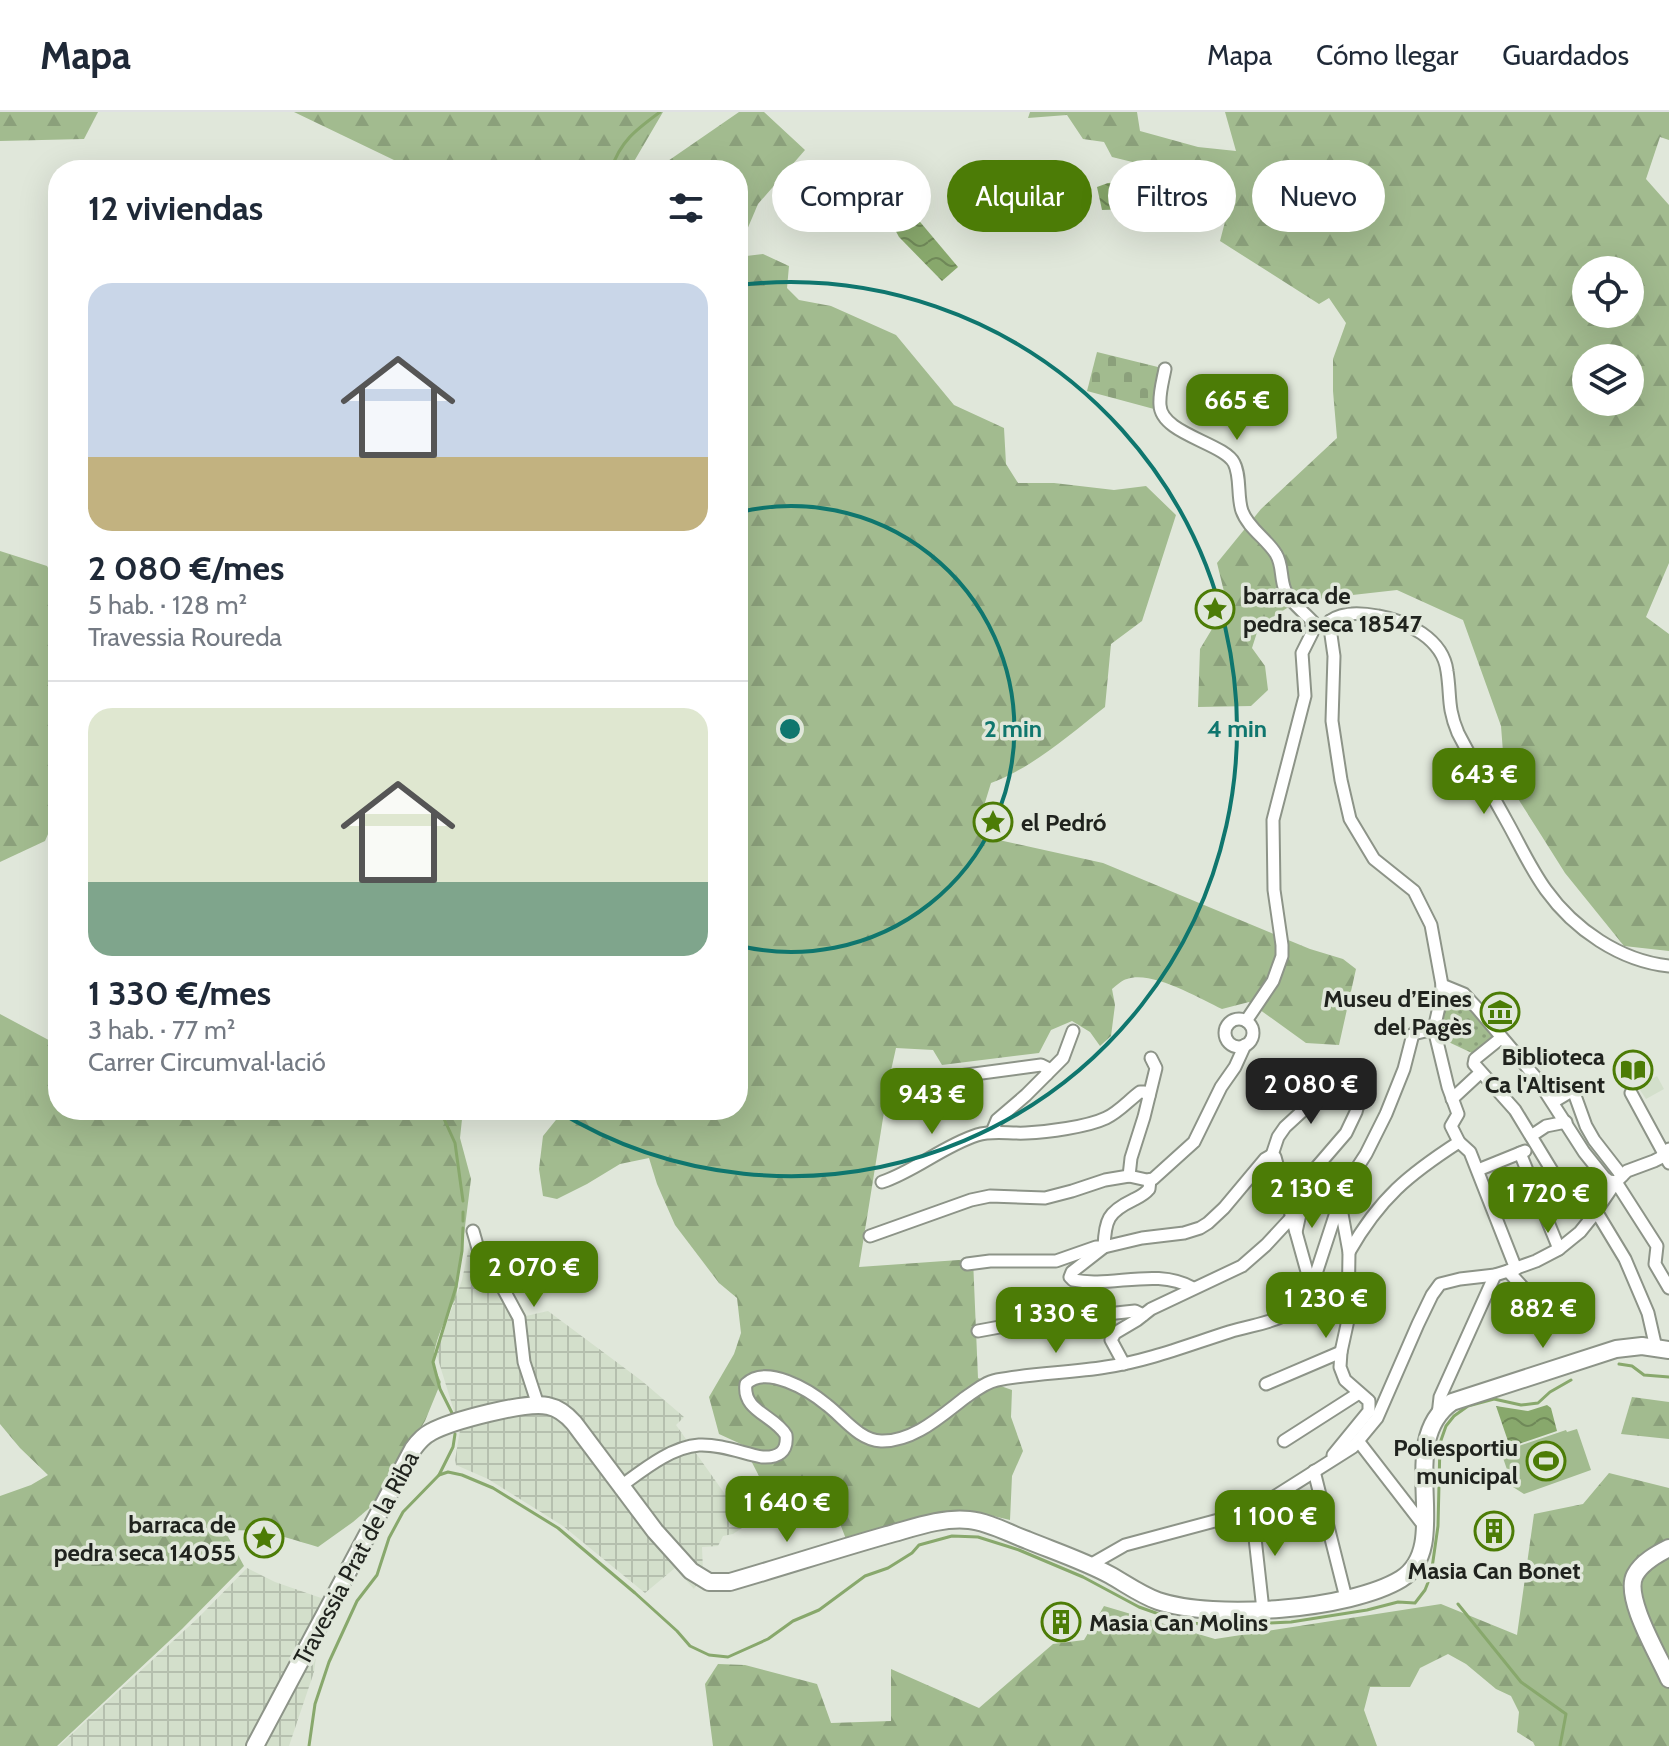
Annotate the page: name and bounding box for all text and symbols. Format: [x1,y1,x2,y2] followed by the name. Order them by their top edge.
[40,32,131,79] text: Mapa
[1207,38,1272,72] text: Mapa
[1316,38,1458,72] text: Cómo llegar
[1502,38,1629,72] text: Guardados
[772,160,931,232] chip: Comprar
[947,160,1092,232] chip: Alquilar
[1108,160,1236,232] chip: Filtros
[1252,160,1385,232] chip: Nuevo
[664,186,708,230] icon: filters
[88,187,263,229] text: 12 viviendas
[1572,256,1644,416] map controls
[1572,256,1644,328] button: locate
[326,335,470,479] icon: home
[1572,344,1644,416] button: layers
[1181,374,1293,442] pin: 665 €
[1204,384,1270,416] text: 665 €
[88,547,284,589] text: 2 080 €/mes
[1243,581,1423,638] place label: barraca de pedra seca 18547
[1194,588,1236,630] place icon: barraca de pedra seca 18547
[88,589,247,621] text: 5 hab. · 128 m²
[88,621,282,653] text: Travessia Roureda
[984,714,1042,743] text: 2 min
[1207,714,1267,743] text: 4 min
[776,715,804,743] centre of rings
[1428,748,1540,816] pin: 643 €
[1450,758,1518,790] text: 643 €
[326,760,470,904] icon: home
[972,801,1014,843] place icon: el Pedró
[1021,808,1107,837] place label: el Pedró
[88,972,271,1014] text: 1 330 €/mes
[1323,984,1472,1041] place label: Museu d’Eines del Pagès
[1479,991,1521,1033] museum icon: Museu d’Eines del Pagès
[88,1014,235,1046] text: 3 hab. · 77 m²
[1485,1042,1605,1099] place label: Biblioteca Ca l'Altisent
[88,1046,326,1078] text: Carrer Circumval·lació
[1612,1049,1654,1091] library icon: Biblioteca Ca l'Altisent
[1237,1058,1385,1126] pin: 2 080 €
[876,1068,988,1136] pin: 943 €
[1264,1068,1358,1100] text: 2 080 €
[898,1078,966,1110] text: 943 €
[1238,1162,1386,1230] pin: 2 130 €
[1474,1167,1622,1235] pin: 1 720 €
[1270,1172,1354,1204] text: 2 130 €
[1506,1177,1590,1209] text: 1 720 €
[460,1241,608,1309] pin: 2 070 €
[488,1251,580,1283] text: 2 070 €
[1252,1272,1400,1340] pin: 1 230 €
[1284,1282,1368,1314] text: 1 230 €
[1487,1282,1599,1350] pin: 882 €
[982,1287,1130,1355] pin: 1 330 €
[1509,1292,1577,1324] text: 882 €
[1014,1297,1098,1329] text: 1 330 €
[1393,1433,1518,1490] place label: Poliesportiu municipal
[1525,1440,1567,1482] sports icon: Poliesportiu municipal
[287,1445,425,1670] street label: Travessia Prat de la Riba
[713,1476,861,1544] pin: 1 640 €
[743,1486,831,1518] text: 1 640 €
[1201,1490,1349,1558] pin: 1 100 €
[1233,1500,1317,1532] text: 1 100 €
[54,1510,236,1567] place label: barraca de pedra seca 14055
[1473,1510,1515,1552] building icon: Masia Can Bonet
[243,1517,285,1559] place icon: barraca de pedra seca 14055
[1408,1556,1580,1585] place label: Masia Can Bonet
[1040,1601,1082,1643] building icon: Masia Can Molins
[1089,1608,1268,1637] place label: Masia Can Molins

